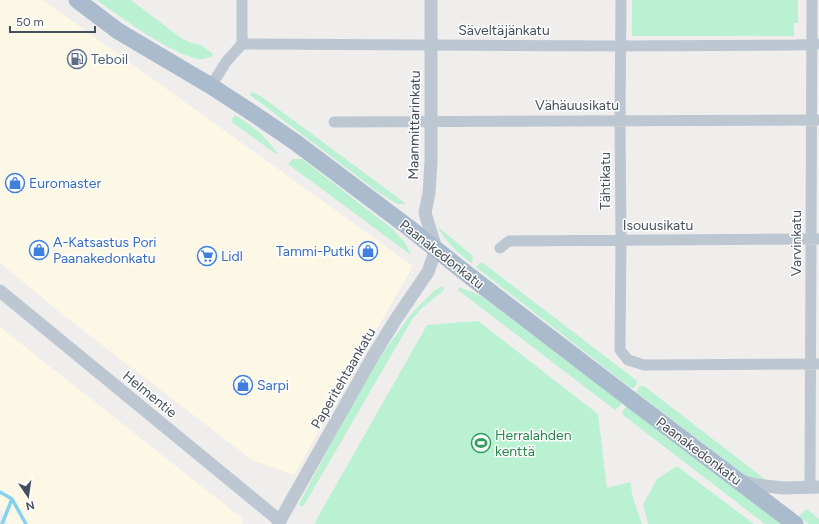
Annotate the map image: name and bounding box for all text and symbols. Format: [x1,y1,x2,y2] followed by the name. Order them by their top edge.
[10,8,95,34] scale bar
[16,15,44,29] text: 50 m
[458,22,550,39] street label: Säveltäjänkatu
[66,48,88,70] fuel station icon: Teboil
[91,51,128,68] place label: Teboil
[405,70,424,180] street label: Maanmittarinkatu
[535,97,619,114] street label: Vähäuusikatu
[597,152,614,210] street label: Tähtikatu
[4,172,26,194] shop icon: Euromaster
[29,175,101,192] place label: Euromaster
[788,210,805,276] street label: Varvinkatu
[396,216,487,293] street label: Paanakedonkatu
[623,217,693,234] street label: Isouusikatu
[53,234,157,267] place label: A-Katsastus Pori Paanakedonkatu
[28,239,50,261] shop icon: A-Katsastus Pori Paanakedonkatu
[357,240,379,262] shop icon: Tammi-Putki
[276,243,354,260] place label: Tammi-Putki
[196,245,218,267] supermarket icon: Lidl
[221,248,243,265] place label: Lidl
[308,325,379,432] street label: Paperitehtaankatu
[119,367,180,422] street label: Helmentie
[232,374,254,396] shop icon: Sarpi
[257,377,289,394] place label: Sarpi
[653,414,745,489] street label: Paanakedonkatu
[495,427,572,460] place label: Herralahden kenttä
[470,432,492,454] sports icon: Herralahden kenttä
[8,476,48,516] north arrow
[25,498,36,513] text: N

